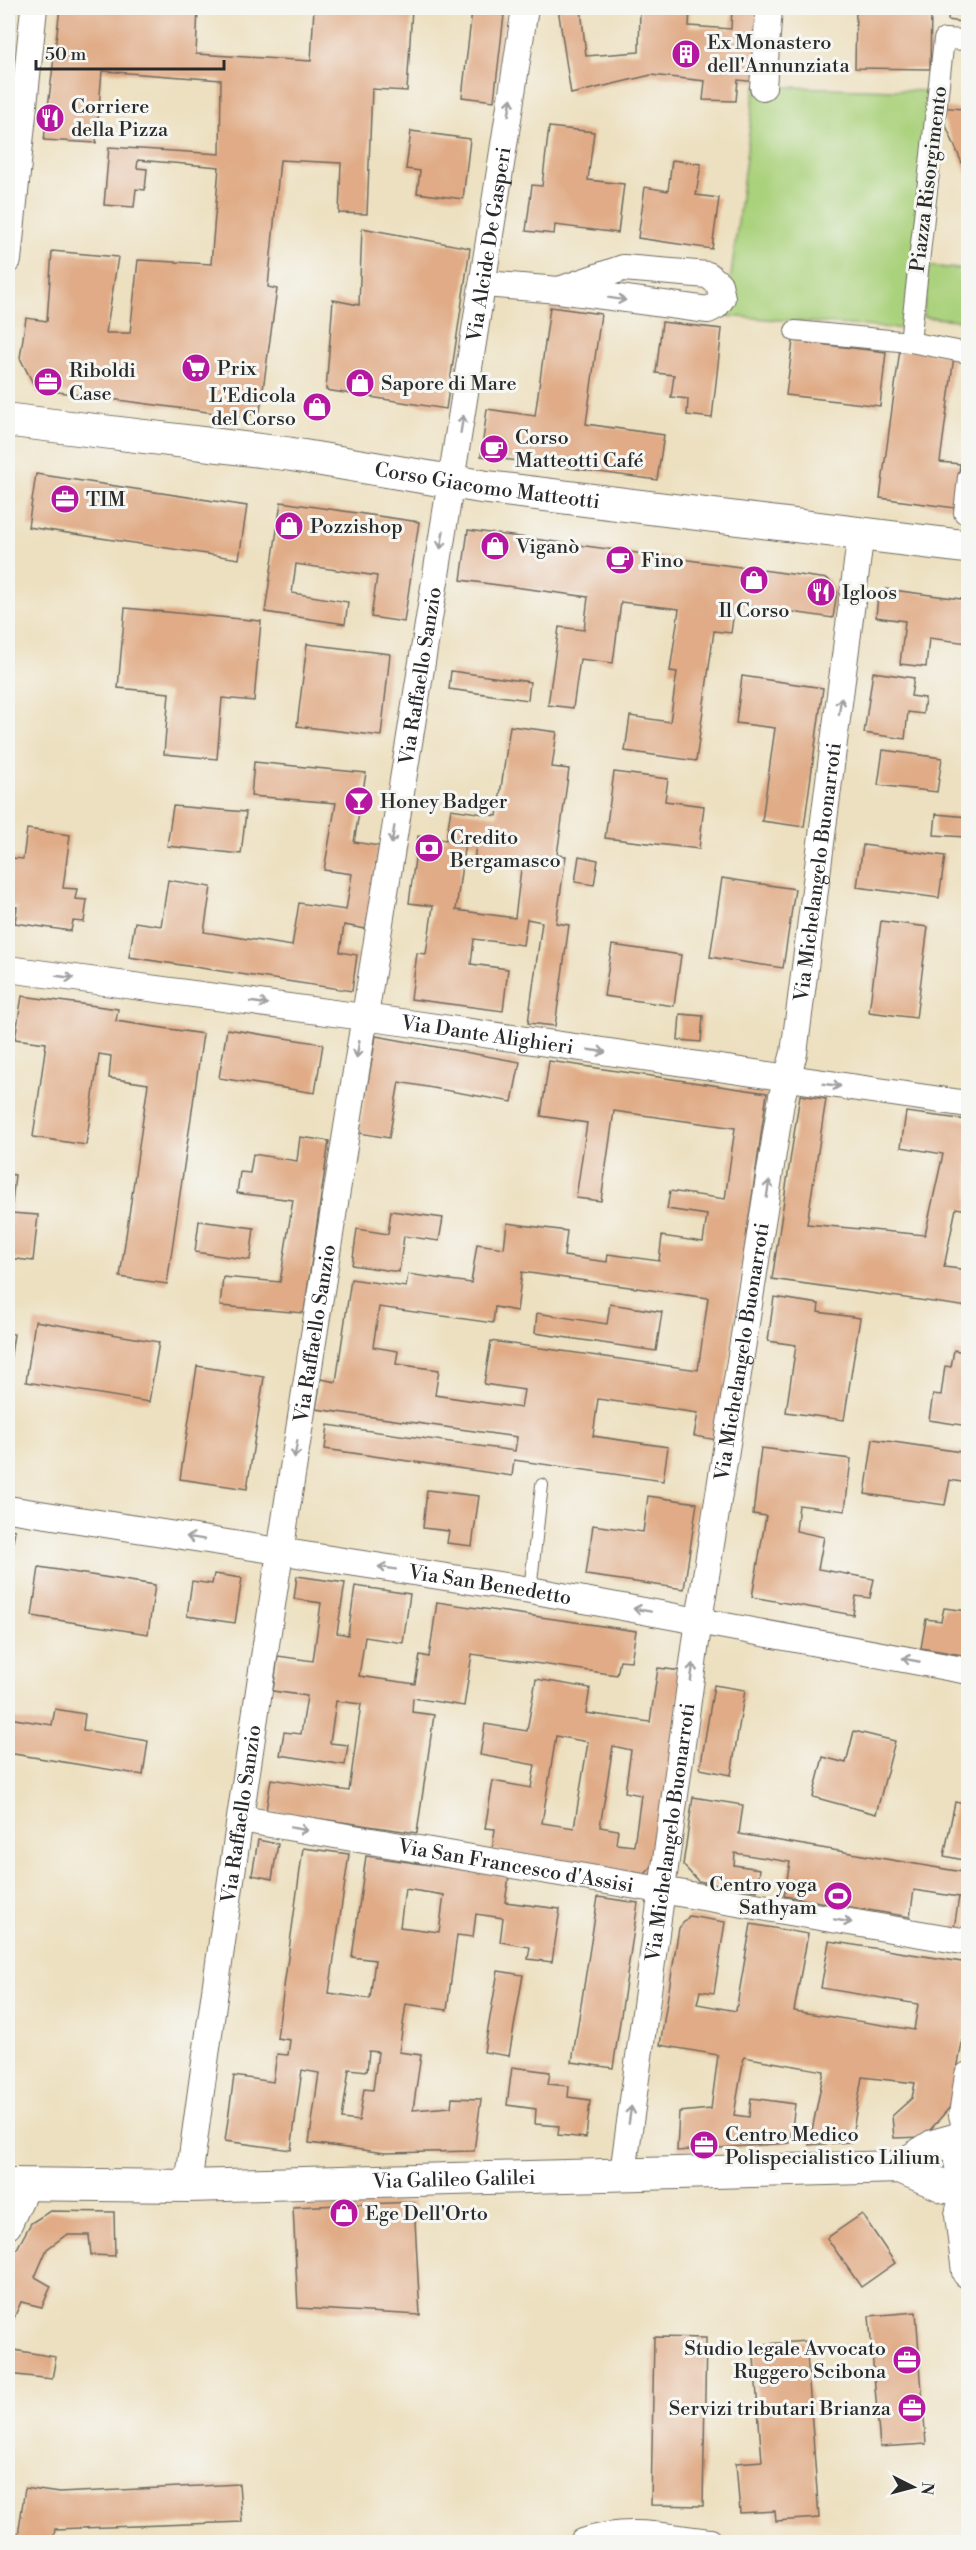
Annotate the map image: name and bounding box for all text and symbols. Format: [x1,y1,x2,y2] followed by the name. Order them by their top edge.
[707,31,850,79] place label: Ex Monastero dell'Annunziata
[36,33,224,71] scale bar
[670,38,702,70] building icon: Ex Monastero dell'Annunziata
[45,43,87,66] text: 50 m
[906,85,953,274] street label: Piazza Risorgimento
[71,95,169,143] place label: Corriere della Pizza
[505,98,516,117] one-way arrow
[34,102,66,134] restaurant icon: Corriere della Pizza
[462,145,518,345] street label: Via Alcide De Gasperi
[606,293,626,304] one-way arrow
[180,352,212,384] supermarket icon: Prix
[217,357,257,382] place label: Prix
[69,359,136,407] place label: Riboldi Case
[32,366,64,398] office icon: Riboldi Case
[344,367,376,399] shop icon: Sapore di Mare
[381,372,517,397] place label: Sapore di Mare
[209,384,297,432] place label: L'Edicola del Corso
[301,391,333,423] shop icon: L'Edicola del Corso
[456,415,467,435] one-way arrow
[515,426,644,474] place label: Corso Matteotti Café
[478,433,510,465] cafe icon: Corso Matteotti Café
[373,458,602,515] street label: Corso Giacomo Matteotti
[49,483,81,515] office icon: TIM
[86,488,126,513] place label: TIM
[273,510,305,542] shop icon: Pozzishop
[310,515,403,540] place label: Pozzishop
[436,529,447,549] one-way arrow
[479,530,511,562] shop icon: Viganò
[515,535,579,560] place label: Viganò
[604,544,636,576] cafe icon: Fino
[641,549,684,574] place label: Fino
[738,564,770,596] shop icon: Il Corso
[805,576,837,608] restaurant icon: Igloos
[842,581,897,606] place label: Igloos
[395,585,448,768] street label: Via Raffaello Sanzio
[718,599,790,624] place label: Il Corso
[835,696,846,716] one-way arrow
[790,741,848,1004] street label: Via Michelangelo Buonarroti
[343,785,375,817] bar icon: Honey Badger
[380,790,508,815] place label: Honey Badger
[387,825,398,845] one-way arrow
[449,826,561,874] place label: Credito Bergamasco
[413,832,445,864] bank icon: Credito Bergamasco
[55,971,75,982] one-way arrow
[248,998,268,1009] one-way arrow
[399,1011,575,1061] street label: Via Dante Alighieri
[352,1038,363,1058] one-way arrow
[587,1045,607,1056] one-way arrow
[821,1079,841,1090] one-way arrow
[762,1179,773,1199] one-way arrow
[710,1221,776,1484] street label: Via Michelangelo Buonarroti
[289,1243,342,1425] street label: Via Raffaello Sanzio
[290,1439,301,1458] one-way arrow
[185,1533,205,1544] one-way arrow
[406,1560,573,1611] street label: Via San Benedetto
[378,1563,398,1574] one-way arrow
[632,1604,652,1615] one-way arrow
[902,1654,921,1665] one-way arrow
[687,1662,698,1682] one-way arrow
[641,1701,702,1964] street label: Via Michelangelo Buonarroti
[217,1723,268,1906] street label: Via Raffaello Sanzio
[289,1824,308,1835] one-way arrow
[395,1835,636,1899] street label: Via San Francesco d'Assisi
[709,1873,818,1921] place label: Centro yoga Sathyam
[822,1880,854,1912] sports icon: Centro yoga Sathyam
[833,1916,853,1927] one-way arrow
[625,2105,636,2125] one-way arrow
[725,2123,941,2171] place label: Centro Medico Polispecialistico Lilium
[688,2129,720,2161] office icon: Centro Medico Polispecialistico Lilium
[371,2166,536,2195] street label: Via Galileo Galilei
[328,2197,360,2229] shop icon: Ege Dell'Orto
[365,2202,488,2227] place label: Ege Dell'Orto
[684,2337,887,2385] place label: Studio legale Avvocato Ruggero Scibona
[891,2344,923,2376] office icon: Studio legale Avvocato Ruggero Scibona
[896,2392,928,2424] office icon: Servizi tributari Brianza
[669,2397,892,2422] place label: Servizi tributari Brianza
[883,2457,943,2517] north arrow
[916,2481,938,2496] text: N

